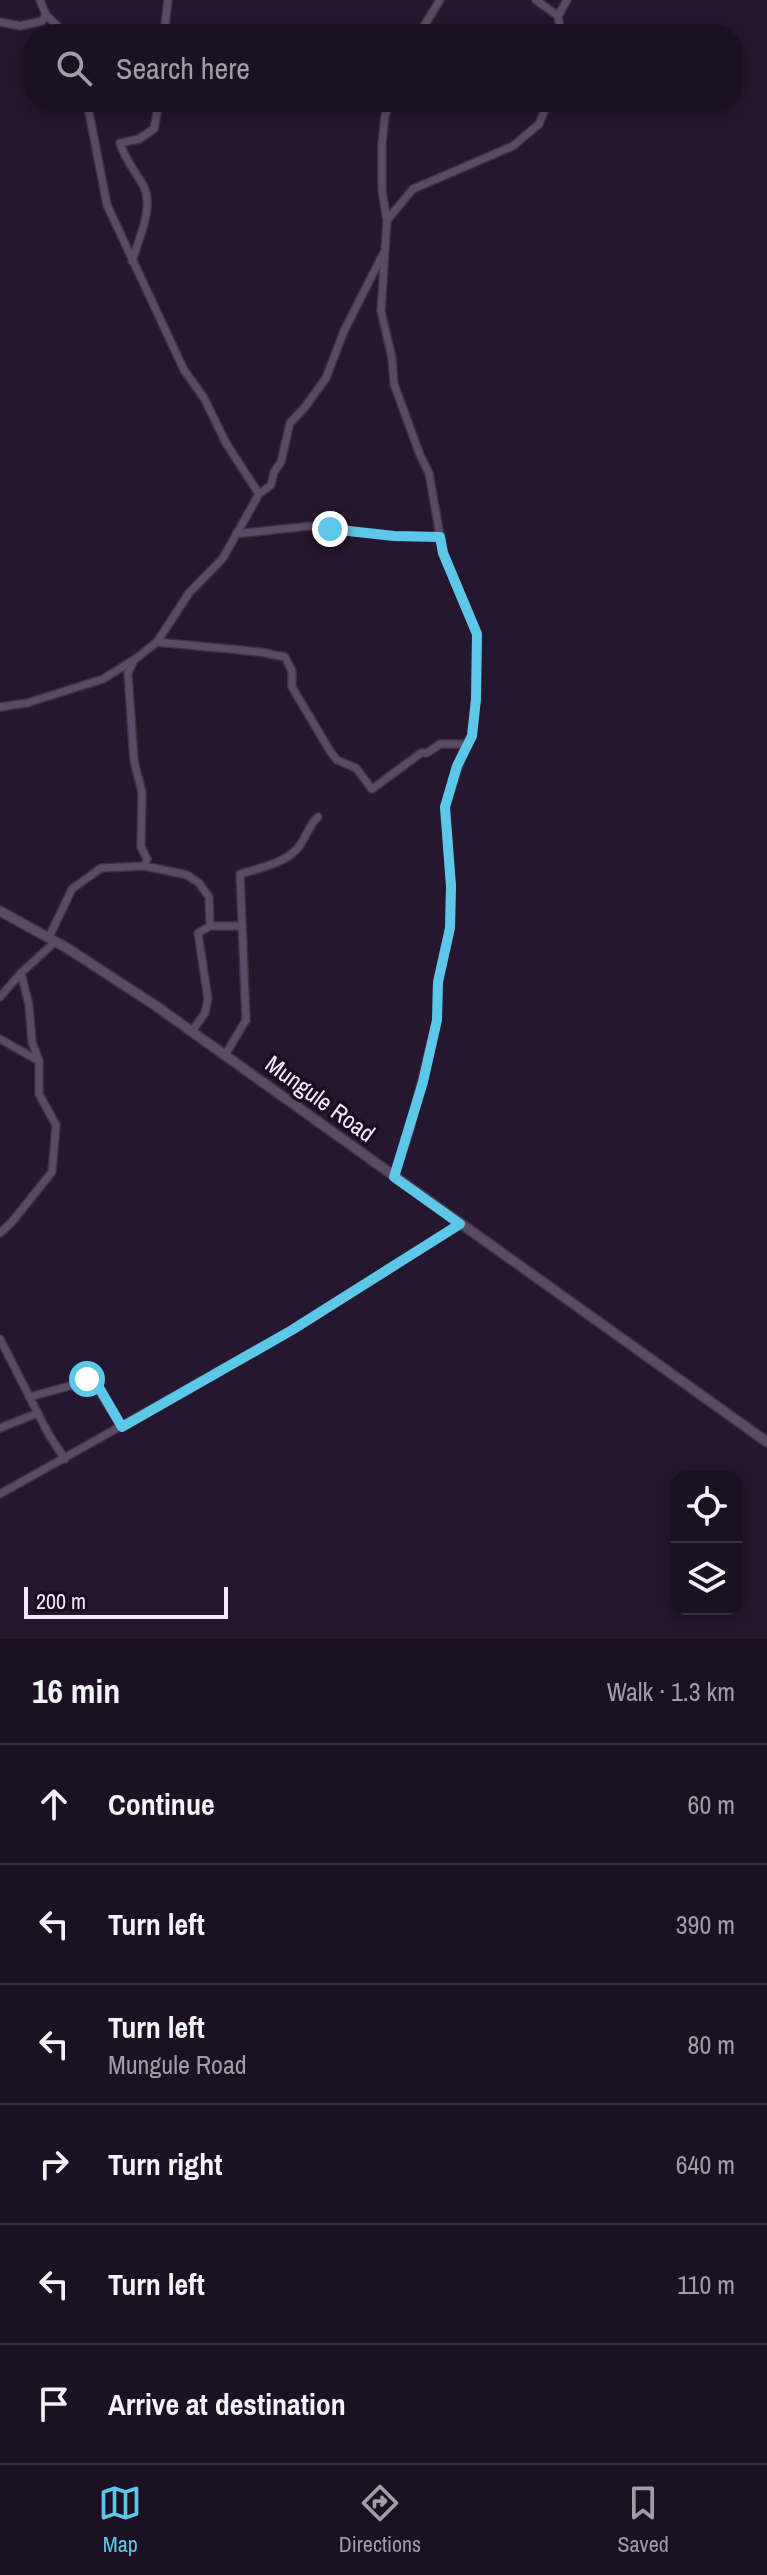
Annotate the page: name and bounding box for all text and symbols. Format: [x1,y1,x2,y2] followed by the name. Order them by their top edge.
[24,24,743,112] search box
[52,46,96,90] icon: search
[116,48,250,88] text: Search here
[312,511,348,547] route end
[259,1048,382,1149] street label: Mungule Road
[69,1361,105,1397] route start
[671,1471,743,1615] map controls
[671,1471,743,1543] button: locate
[671,1543,743,1615] button: layers
[24,1583,228,1619] scale bar
[36,1586,86,1616] text: 200 m
[32,1668,120,1714] text: 16 min
[607,1674,735,1709] text: Walk · 1.3 km
[32,1782,76,1826] icon: ahead
[108,1784,215,1824] text: Continue
[688,1787,735,1822] text: 60 m
[32,1902,76,1946] icon: left
[108,1904,205,1944] text: Turn left
[676,1907,735,1942] text: 390 m
[108,2007,205,2047] text: Turn left
[32,2022,76,2066] icon: left
[688,2027,735,2062] text: 80 m
[108,2047,247,2082] text: Mungule Road
[32,2142,76,2186] icon: right
[108,2144,222,2184] text: Turn right
[676,2147,735,2182] text: 640 m
[32,2262,76,2306] icon: left
[108,2264,205,2304] text: Turn left
[677,2267,735,2302] text: 110 m
[32,2382,76,2426] icon: arrive
[108,2384,346,2424] text: Arrive at destination
[98,2481,142,2559] tab: Map
[339,2481,421,2559] tab: Directions
[618,2481,669,2559] tab: Saved

